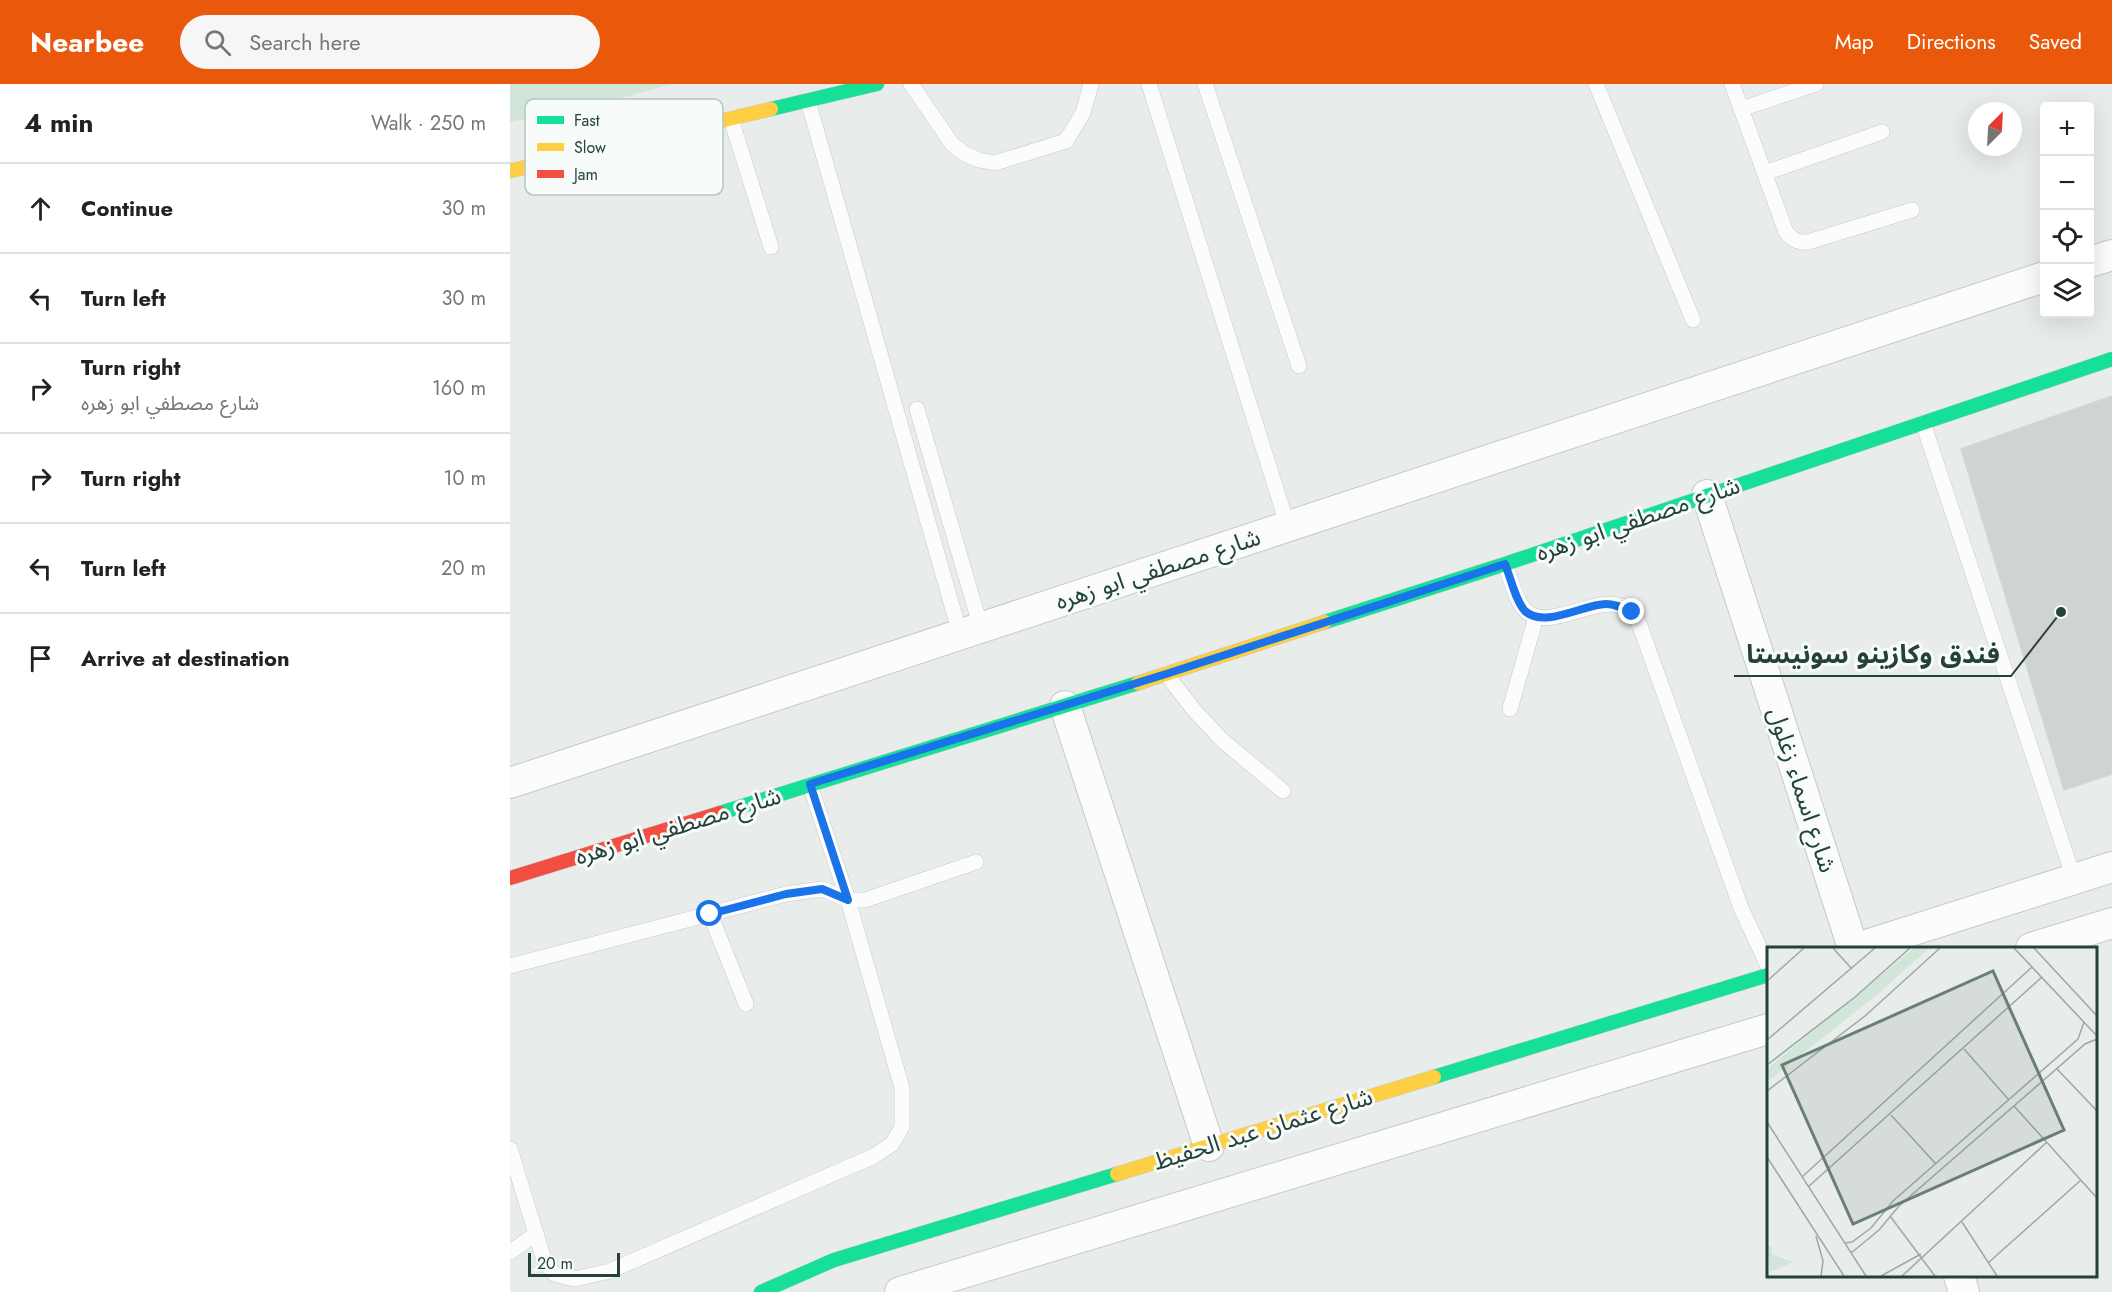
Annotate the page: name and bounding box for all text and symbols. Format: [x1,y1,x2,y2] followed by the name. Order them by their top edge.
[180,15,600,69] search box
[30,22,144,63] text: Nearbee
[201,26,234,59] icon: search
[249,26,361,58] text: Search here
[1835,27,1874,57] text: Map
[1907,27,1996,57] text: Directions
[2029,27,2082,57] text: Saved
[525,99,723,195] legend
[1968,102,2022,156] north arrow
[2040,102,2094,318] map controls
[2040,102,2094,156] button: +
[24,104,93,142] text: 4 min
[371,109,486,138] text: Walk · 250 m
[574,109,600,132] text: Fast
[574,136,606,159] text: Slow
[2040,156,2094,210] button: −
[572,163,598,186] text: Jam
[24,192,57,225] icon: ahead
[81,192,173,224] text: Continue
[441,194,486,223] text: 30 m
[2040,210,2094,264] button: locate
[2040,264,2094,318] button: layers
[24,282,57,315] icon: left
[81,282,166,314] text: Turn left
[441,284,486,313] text: 30 m
[81,351,181,383] text: Turn right
[24,372,57,405] icon: right
[432,374,486,403] text: 160 m
[81,389,259,418] text: شارع مصطفي ابو زهره
[24,462,57,495] icon: right
[81,462,181,494] text: Turn right
[443,464,486,493] text: 10 m
[1531,467,1745,571] street label: شارع مصطفي ابو زهره
[1051,519,1265,620] street label: شارع مصطفي ابو زهره
[24,552,57,585] icon: left
[81,552,166,584] text: Turn left
[441,554,486,583] text: 20 m
[1618,598,1644,624] route end
[1734,632,2011,676] callout: فندق وكازينو سونيستا
[1746,635,2000,673] text: فندق وكازينو سونيستا
[24,642,57,675] icon: arrive
[81,642,290,674] text: Arrive at destination
[1759,703,1846,877] street label: شارع اسماء زغلول
[571,778,786,875] street label: شارع مصطفي ابو زهره
[696,900,722,926] route start
[1767,947,2097,1277] inset map
[1149,1078,1377,1179] street label: شارع عثمان عبد الحفيظ
[528,1250,620,1278] scale bar
[537,1252,573,1275] text: 20 m

